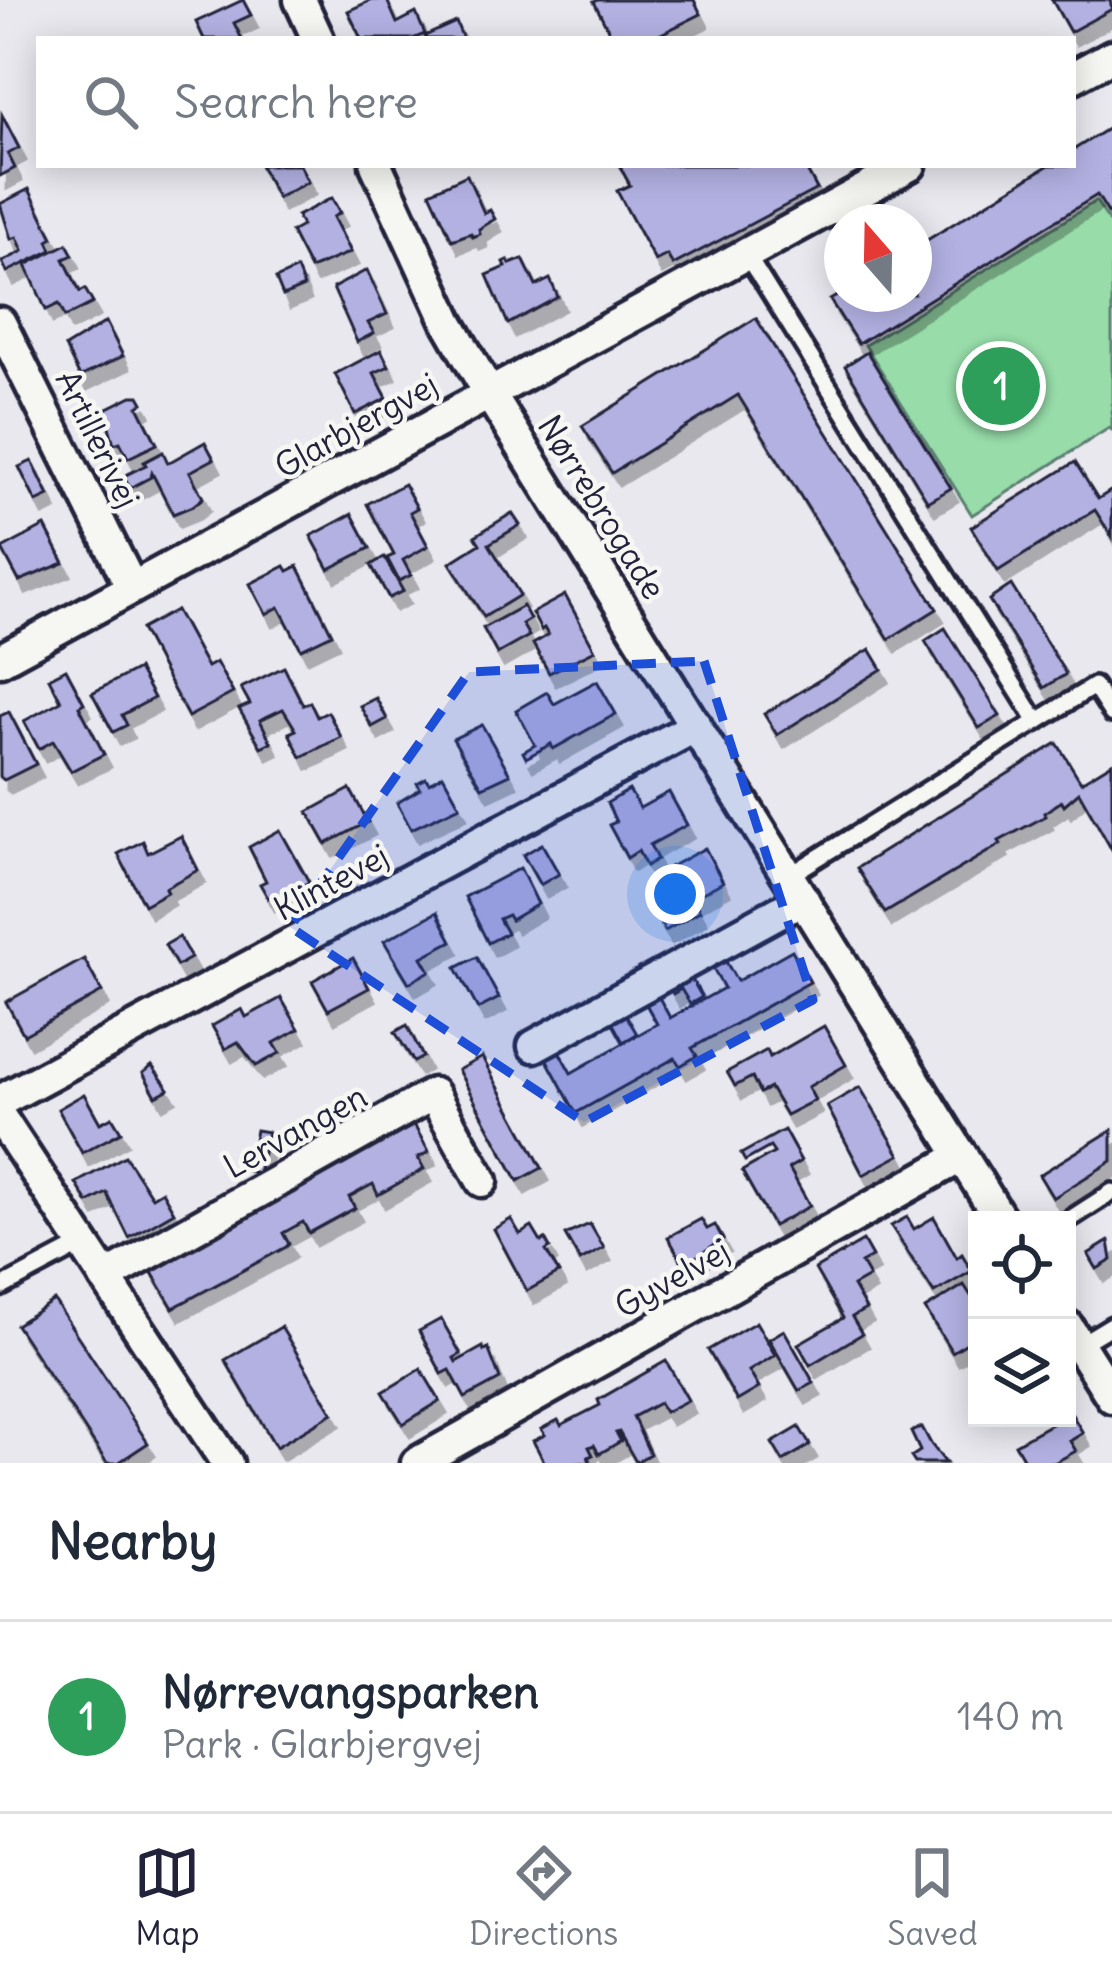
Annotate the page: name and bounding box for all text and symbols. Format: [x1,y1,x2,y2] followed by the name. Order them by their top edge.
[36,36,1076,168] search box
[78,69,144,135] icon: search
[174,74,418,130] text: Search here
[824,204,932,312] north arrow
[962,341,1040,431] pin: 1
[47,363,149,515] street label: Artillerivej
[267,363,445,487] street label: Glarbjergvej
[529,407,675,607] street label: Nørrebrogade
[267,834,395,930] street label: Klintevej
[645,864,705,924] your location
[216,1075,374,1187] street label: Lervangen
[968,1211,1076,1427] map controls
[968,1211,1076,1319] button: locate
[607,1229,737,1327] street label: Gyvelvej
[968,1319,1076,1427] button: layers
[48,1509,217,1573] text: Nearby
[162,1664,539,1720] text: Nørrevangsparken
[79,1692,95,1741] text: 1
[957,1692,1064,1741] text: 140 m
[162,1720,482,1769] text: Park · Glarbjergvej
[134,1840,200,1954] tab: Map
[469,1840,618,1954] tab: Directions
[887,1840,978,1954] tab: Saved

